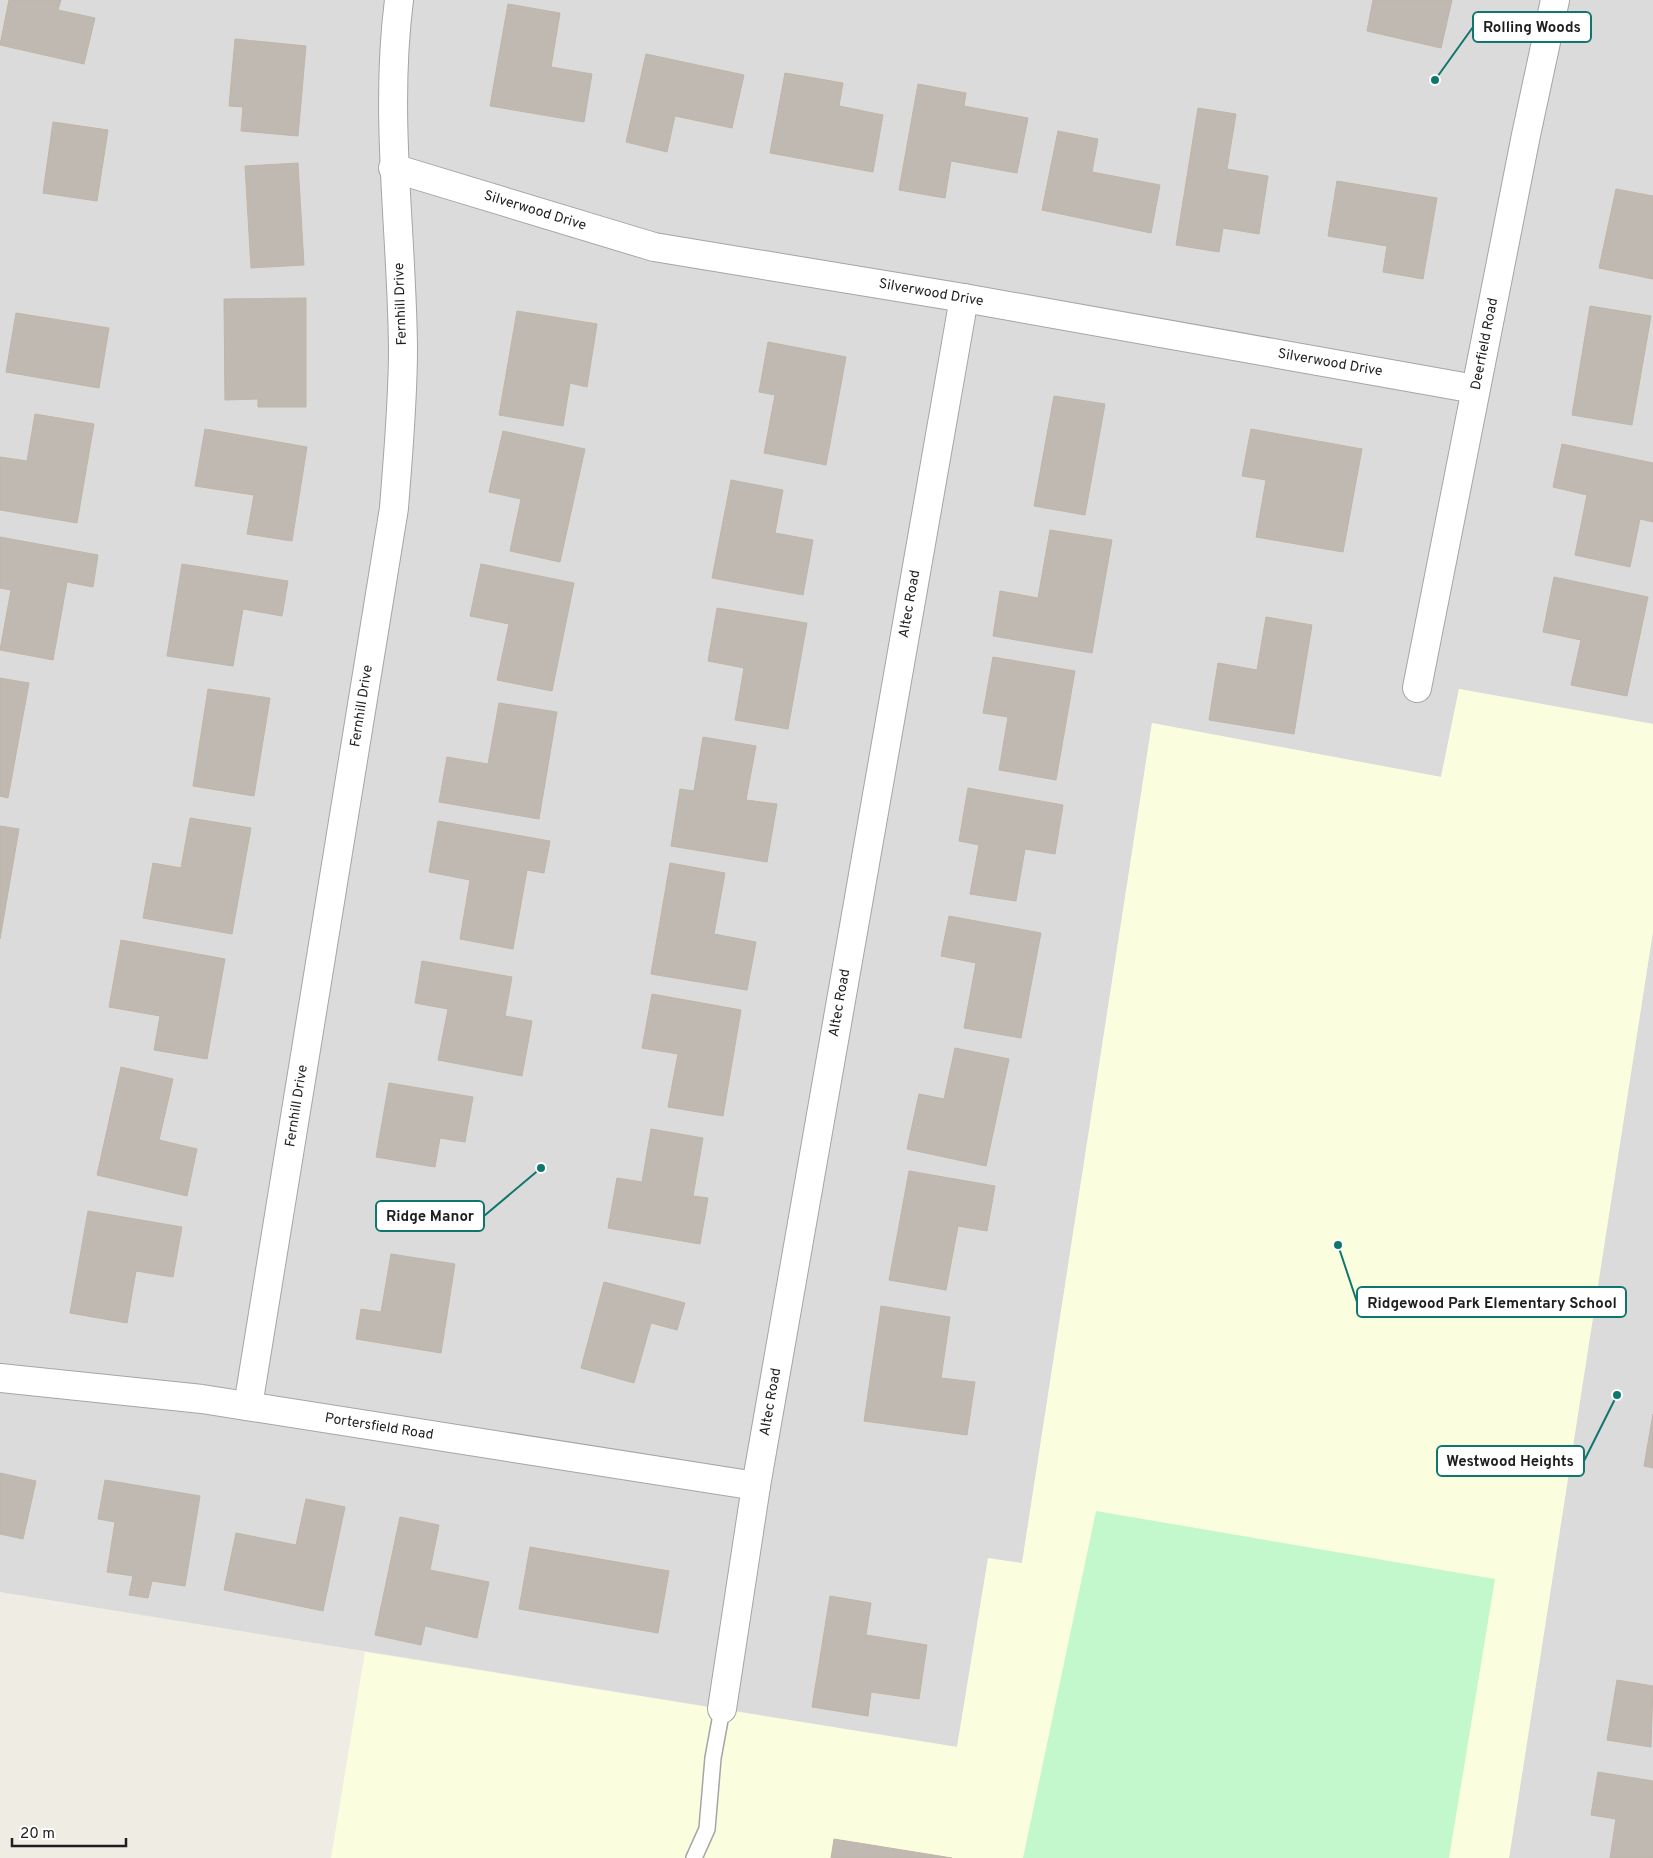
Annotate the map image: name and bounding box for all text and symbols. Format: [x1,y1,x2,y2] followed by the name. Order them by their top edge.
[1473,12,1591,42] callout: Rolling Woods
[1483,19,1581,38] text: Rolling Woods
[482,187,588,235] street label: Silverwood Drive
[391,262,411,346] street label: Fernhill Drive
[877,275,985,311] street label: Silverwood Drive
[1468,297,1502,391] street label: Deerfield Road
[1276,345,1384,381] street label: Silverwood Drive
[896,569,924,639] street label: Altec Road
[347,664,377,748] street label: Fernhill Drive
[826,968,854,1038] street label: Altec Road
[282,1064,312,1148] street label: Fernhill Drive
[376,1201,484,1231] callout: Ridge Manor
[386,1208,475,1227] text: Ridge Manor
[1357,1287,1626,1317] callout: Ridgewood Park Elementary School
[1367,1295,1617,1314] text: Ridgewood Park Elementary School
[757,1367,785,1437] street label: Altec Road
[323,1410,435,1444] street label: Portersfield Road
[1437,1446,1584,1476] callout: Westwood Heights
[1446,1453,1574,1472] text: Westwood Heights
[12,1816,126,1848] scale bar
[20,1825,55,1844] text: 20 m

